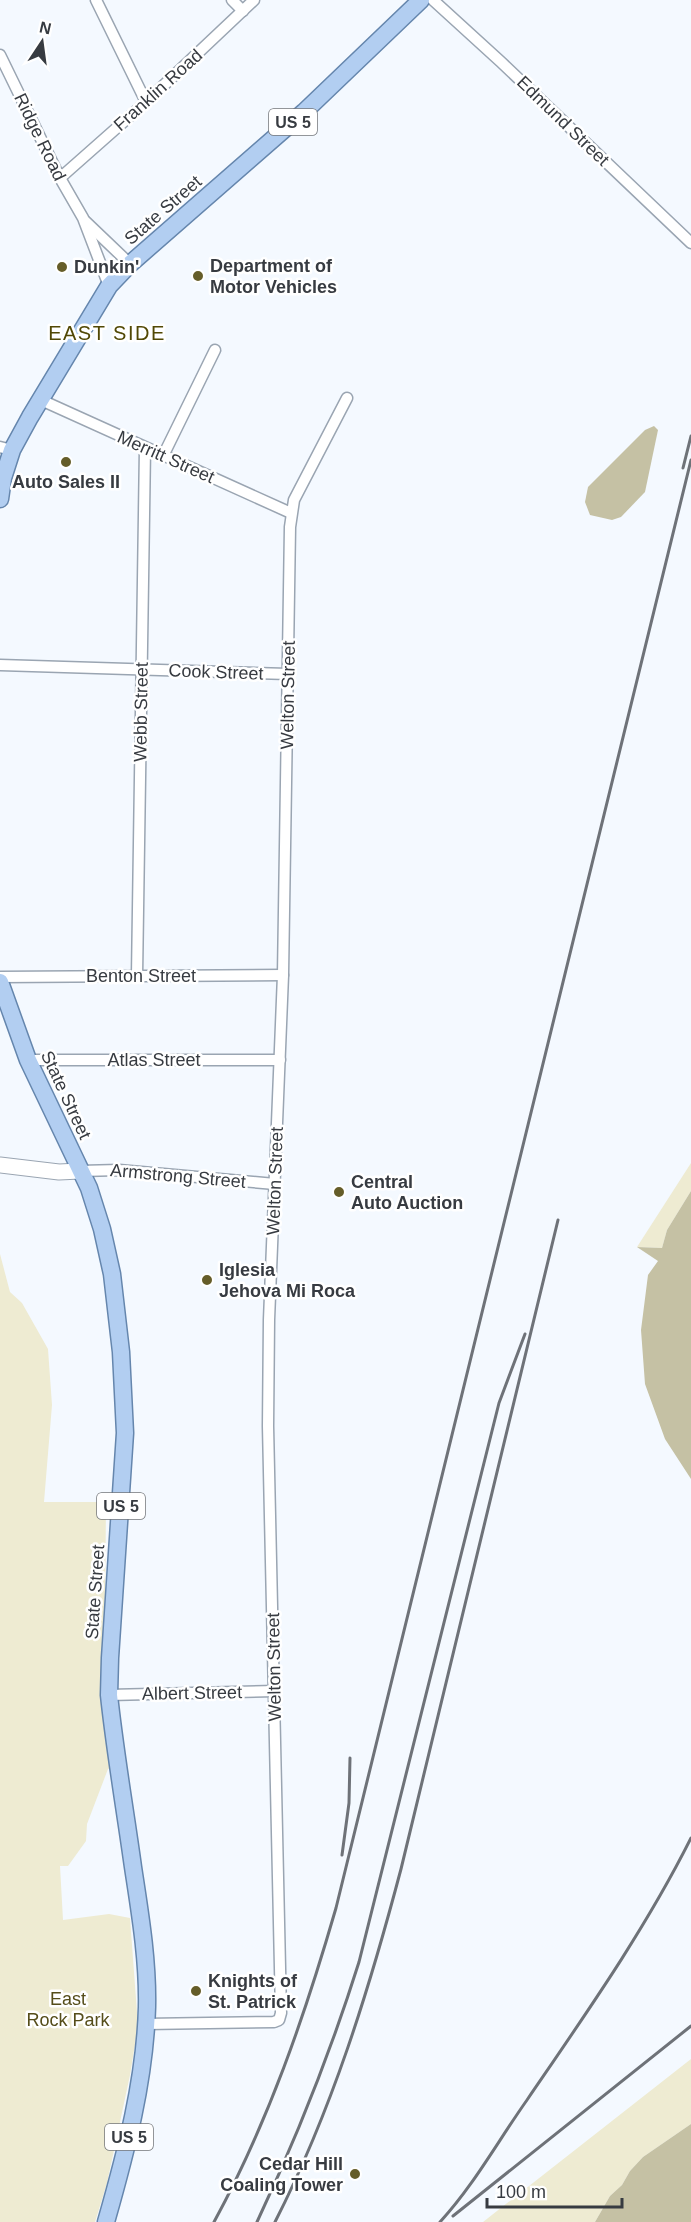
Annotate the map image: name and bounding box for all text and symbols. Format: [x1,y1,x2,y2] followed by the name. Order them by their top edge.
[12,12,72,72] north arrow
[38,18,53,37] text: N
[110,45,206,135] street label: Franklin Road
[513,72,613,170] street label: Edmund Street
[10,90,70,184] street label: Ridge Road
[269,109,317,135] road number: US 5
[121,171,205,249] street label: State Street
[210,256,337,297] place label: Department of Motor Vehicles
[74,257,139,277] place label: Dunkin'
[55,260,69,274] marker: Dunkin'
[191,269,205,283] marker: Department of Motor Vehicles
[48,322,166,344] district label: EAST SIDE
[114,427,218,487] street label: Merritt Street
[59,455,73,469] marker: Auto Sales II
[12,472,120,492] place label: Auto Sales II
[277,640,299,750] street label: Welton Street
[168,660,264,684] street label: Cook Street
[130,662,152,762] street label: Webb Street
[86,966,196,986] street label: Benton Street
[37,1048,95,1142] street label: State Street
[107,1050,201,1070] street label: Atlas Street
[263,1126,287,1236] street label: Welton Street
[109,1160,247,1192] street label: Armstrong Street
[351,1172,463,1213] place label: Central Auto Auction
[332,1185,346,1199] marker: Central Auto Auction
[219,1260,356,1301] place label: Iglesia Jehova Mi Roca
[200,1273,214,1287] marker: Iglesia Jehova Mi Roca
[97,1493,145,1519] road number: US 5
[82,1544,108,1640] street label: State Street
[263,1612,285,1722] street label: Welton Street
[142,1682,242,1704] street label: Albert Street
[208,1971,298,2012] place label: Knights of St. Patrick
[189,1984,203,1998] marker: Knights of St. Patrick
[26,1989,111,2030] park label: East Rock Park
[105,2124,153,2150] road number: US 5
[220,2154,343,2195] place label: Cedar Hill Coaling Tower
[348,2167,362,2181] marker: Cedar Hill Coaling Tower
[487,2171,622,2209] scale bar
[496,2182,546,2202] text: 100 m

